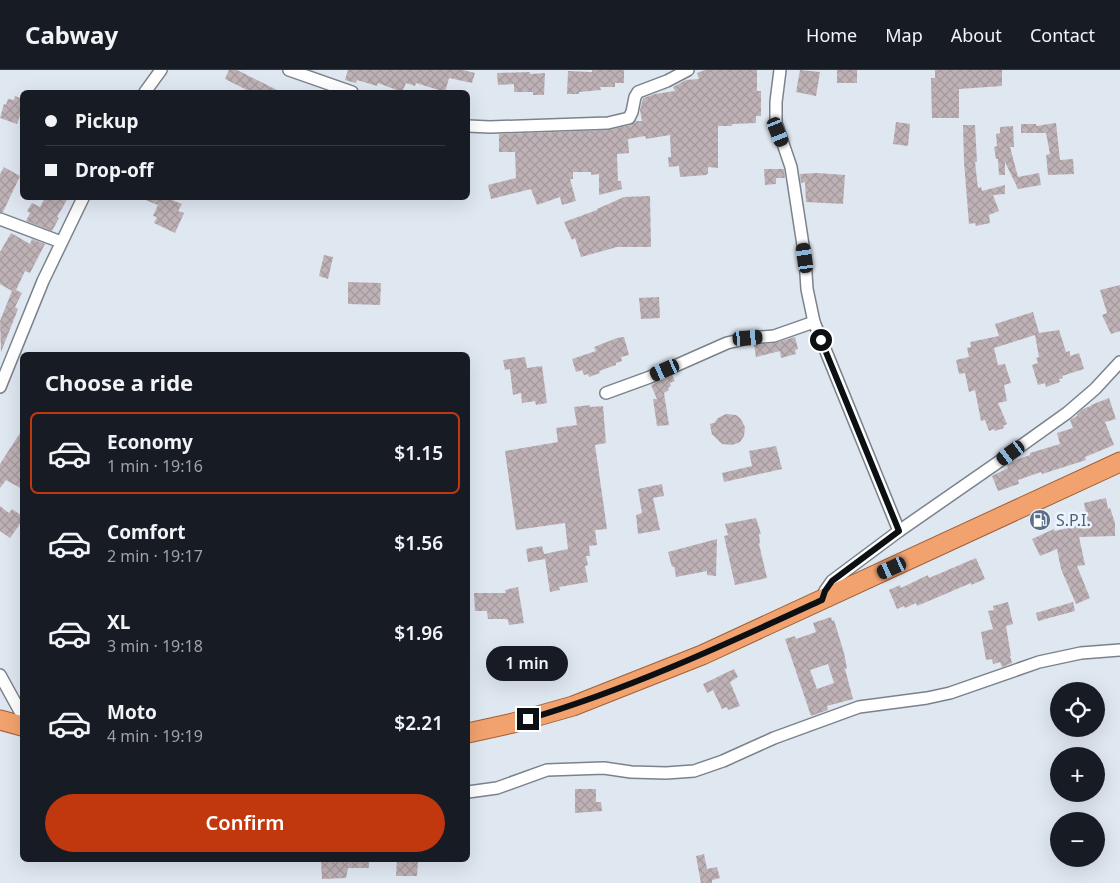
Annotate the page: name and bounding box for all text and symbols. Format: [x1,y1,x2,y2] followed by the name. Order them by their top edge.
[25,18,118,51] text: Cabway
[806,23,857,47] text: Home
[885,23,923,47] text: Map
[951,23,1002,47] text: About
[1030,23,1095,47] text: Contact
[75,108,138,134] text: Pickup
[765,115,790,149] car
[75,157,154,183] text: Drop-off
[795,242,814,274] car
[732,329,763,347] car
[810,329,832,351] route start
[648,357,681,383] car
[45,367,193,397] text: Choose a ride
[107,429,193,455] text: Economy
[47,431,92,476] icon: car
[994,438,1027,468] car
[394,440,443,466] text: $1.15
[107,455,203,477] text: 1 min · 19:16
[1028,508,1052,532] fuel station icon: S.P.I.
[1056,509,1091,531] place label: S.P.I.
[107,519,186,545] text: Comfort
[47,521,92,566] icon: car
[394,530,443,556] text: $1.56
[107,545,203,567] text: 2 min · 19:17
[875,555,908,581] car
[107,609,130,635] text: XL
[47,611,92,656] icon: car
[394,620,443,646] text: $1.96
[107,635,203,657] text: 3 min · 19:18
[487,646,569,682] callout: 1 min
[505,652,549,674] text: 1 min
[1050,682,1105,867] map controls
[1050,682,1105,737] button: locate
[107,699,157,725] text: Moto
[47,701,92,746] icon: car
[517,708,539,730] route end
[394,710,443,736] text: $2.21
[107,725,203,747] text: 4 min · 19:19
[1050,747,1105,802] button: +
[45,794,445,852] button: Confirm
[1050,812,1105,867] button: −

